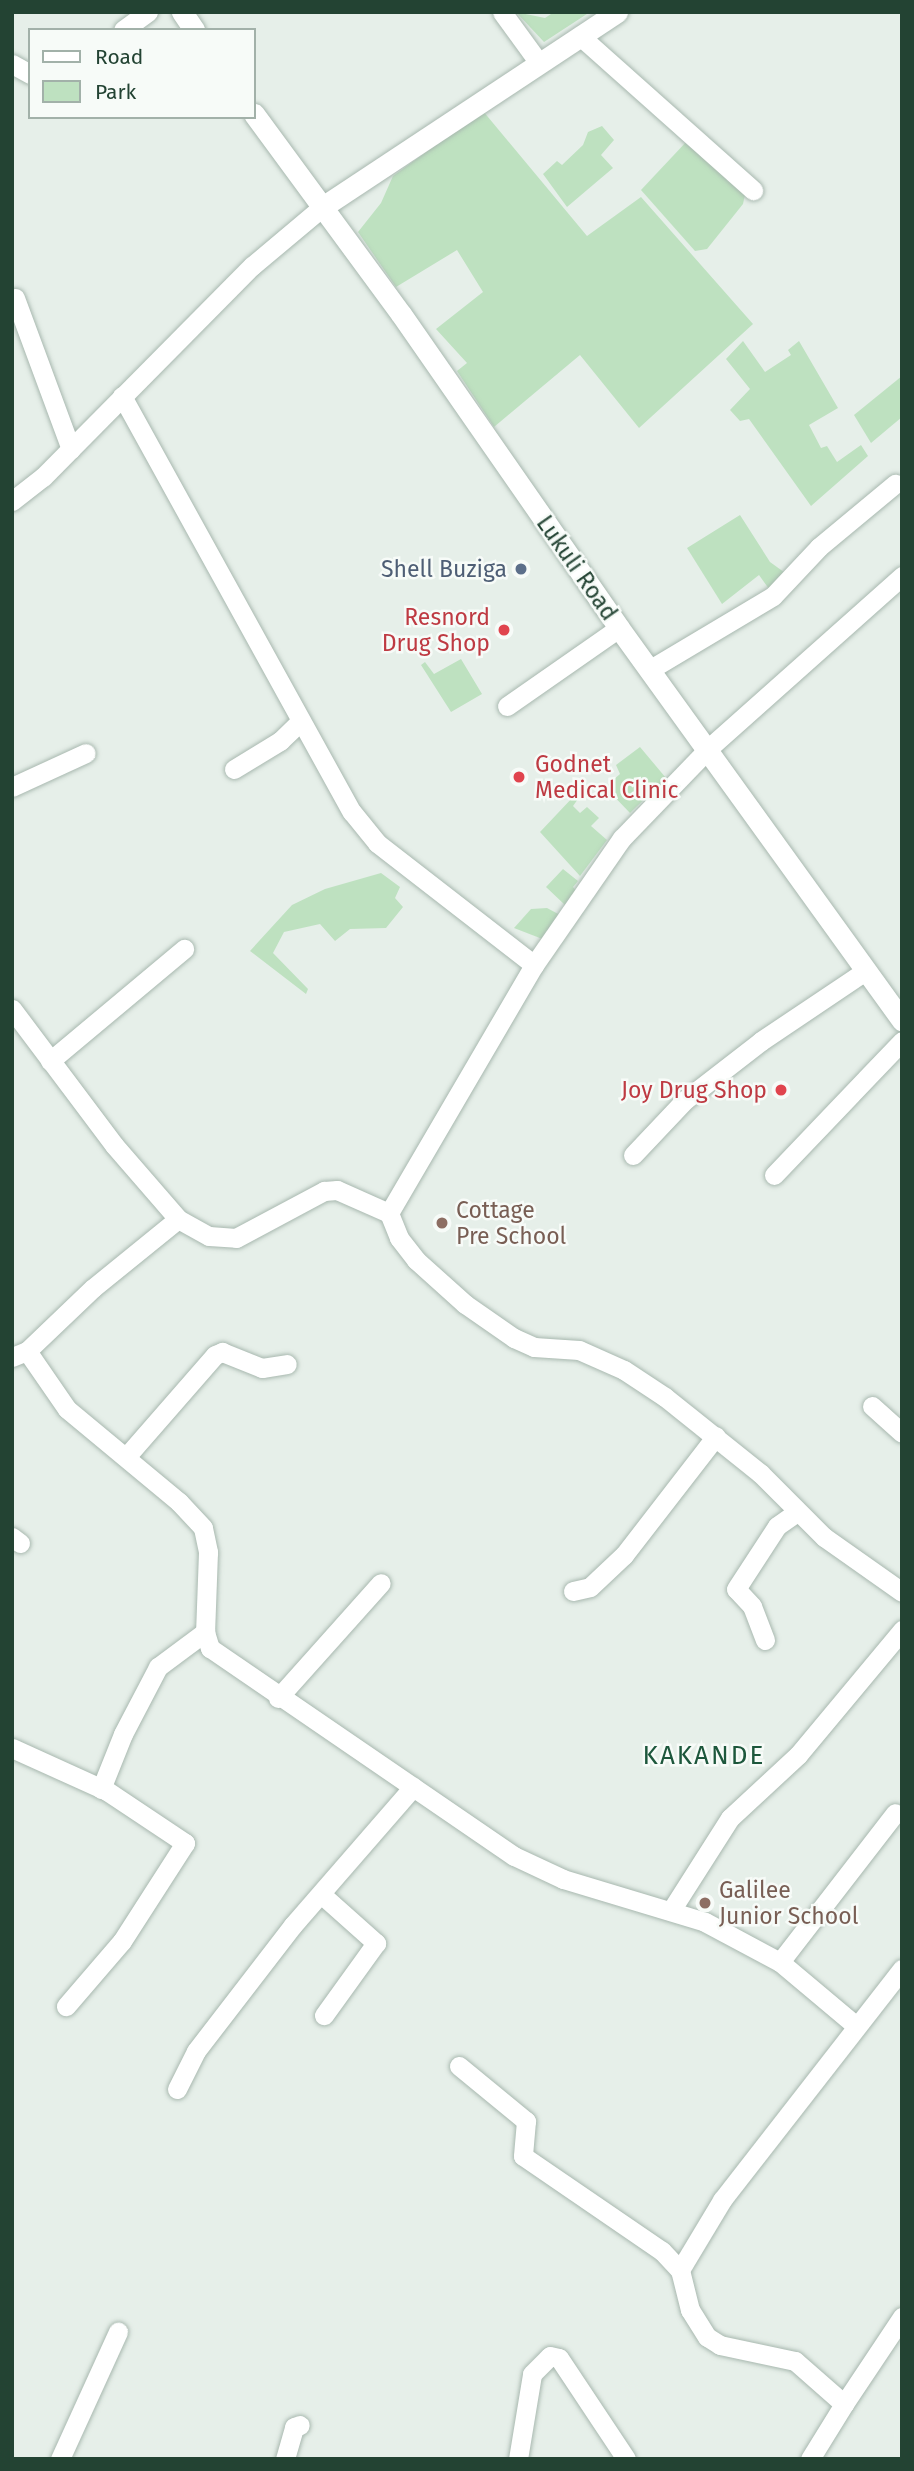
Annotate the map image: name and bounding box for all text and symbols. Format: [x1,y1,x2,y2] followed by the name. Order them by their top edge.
[28,28,256,119] legend
[95,44,143,70] text: Road
[95,79,136,105] text: Park
[531,510,623,626] street label: Lukuli Road
[381,555,507,583] place label: Shell Buziga
[513,561,529,577] marker: Shell Buziga
[382,603,490,657] place label: Resnord Drug Shop
[496,622,512,638] marker: Resnord Drug Shop
[535,750,678,804] place label: Godnet Medical Clinic
[509,767,529,787] marker: Godnet Medical Clinic
[621,1076,767,1104] place label: Joy Drug Shop
[773,1082,789,1098] marker: Joy Drug Shop
[456,1196,566,1250] place label: Cottage Pre School
[434,1215,450,1231] marker: Cottage Pre School
[643,1740,765,1772] district label: KAKANDE
[719,1876,858,1930] place label: Galilee Junior School
[697,1895,713,1911] marker: Galilee Junior School

